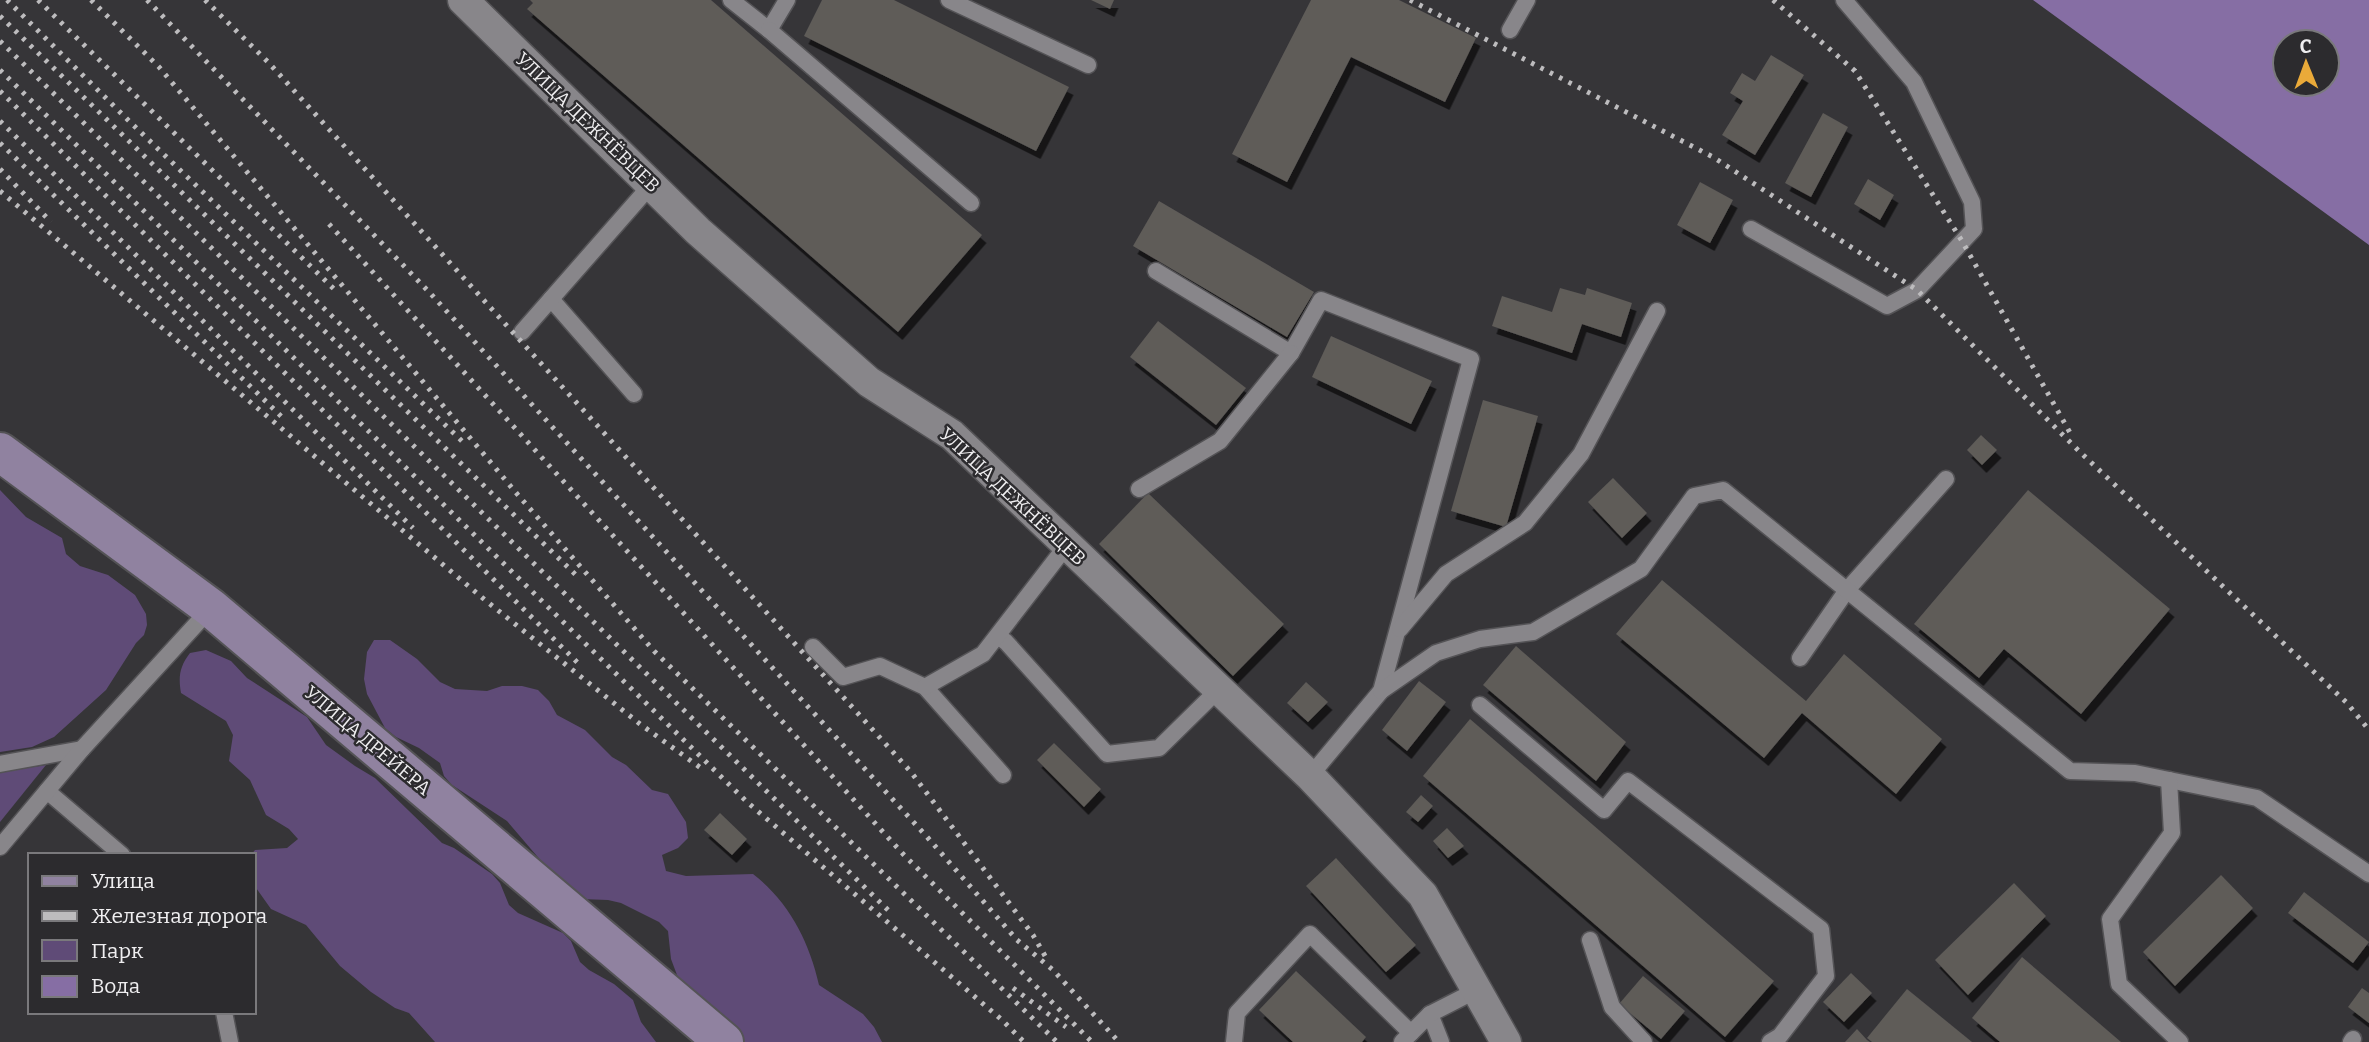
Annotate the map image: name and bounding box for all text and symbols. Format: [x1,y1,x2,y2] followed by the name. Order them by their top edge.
[2271,28,2341,98] north arrow
[2300,35,2312,58] text: С
[511,48,665,197] street label: УЛИЦА ДЕЖНЁВЦЕВ
[935,423,1091,570] street label: УЛИЦА ДЕЖНЁВЦЕВ
[300,681,436,800] street label: УЛИЦА ДРЕЙЕРА
[28,853,256,1014] legend
[91,868,155,894] text: Улица
[91,903,268,929] text: Железная дорога
[91,938,144,964] text: Парк
[91,973,141,999] text: Вода

